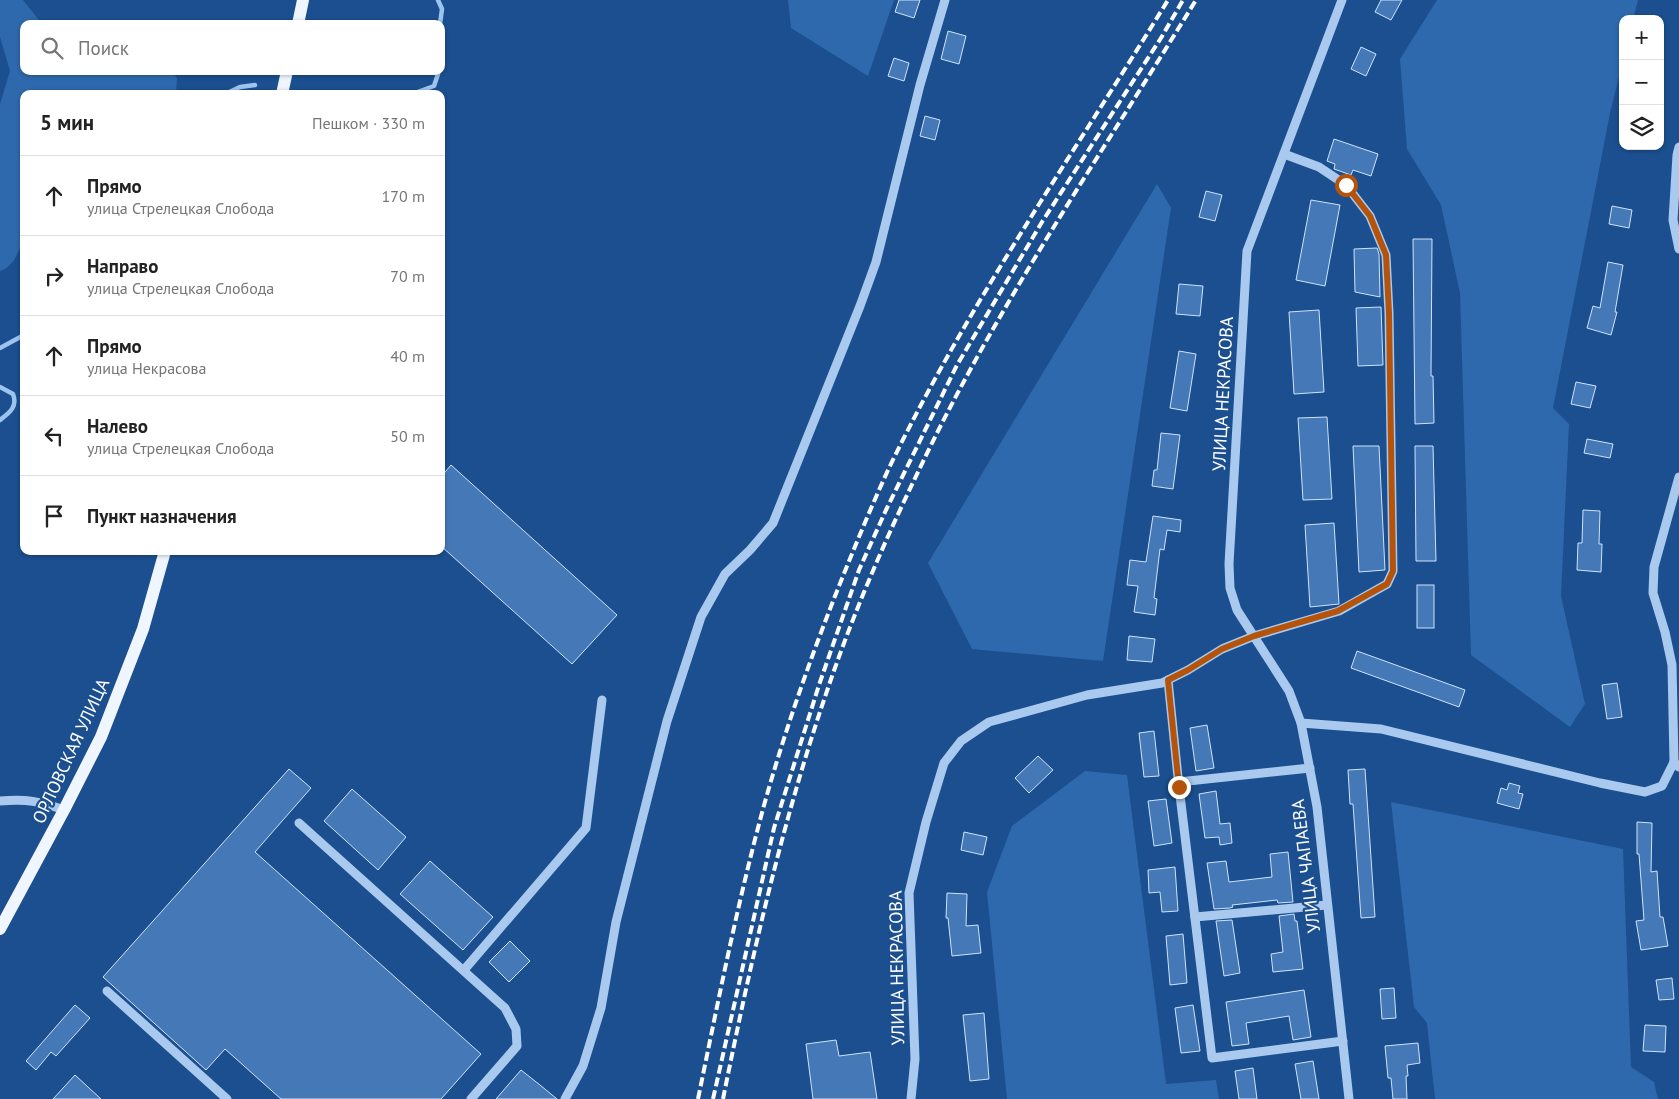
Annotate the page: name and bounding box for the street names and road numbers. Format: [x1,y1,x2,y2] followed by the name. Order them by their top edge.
[1207,316,1238,472] street label: УЛИЦА НЕКРАСОВА
[27,674,114,827] street label: ОРЛОВСКАЯ УЛИЦА
[1286,798,1325,934] street label: УЛИЦА ЧАПАЕВА
[884,890,909,1046] street label: УЛИЦА НЕКРАСОВА

